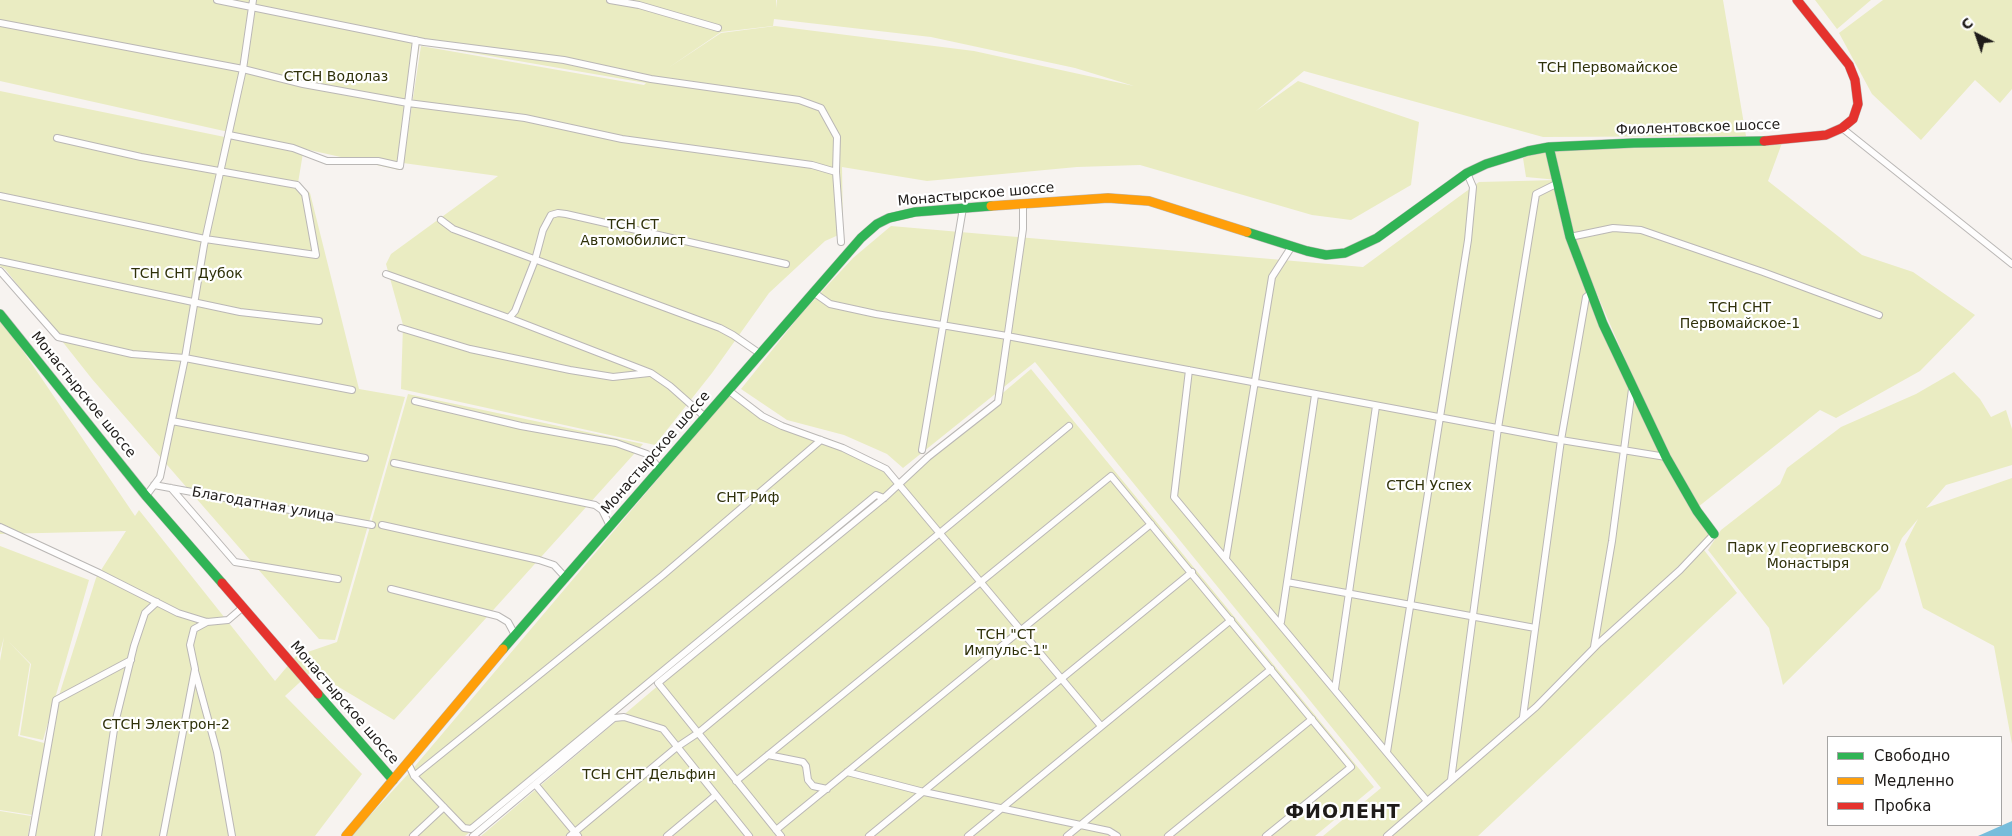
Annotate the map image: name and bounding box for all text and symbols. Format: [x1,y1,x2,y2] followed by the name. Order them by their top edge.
[1952,10,2002,60] north arrow
[1958,14,1976,33] text: С
[1538,60,1678,76] park label: ТСН Первомайское
[284,69,388,85] park label: СТСН Водолаз
[1615,117,1781,139] street label: Фиолентовское шоссе
[897,180,1055,210] street label: Монастырское шоссе
[580,217,686,250] park label: ТСН СТ Автомобилист
[131,266,243,282] park label: ТСН СНТ Дубок
[1680,300,1800,332] park label: ТСН СНТ Первомайское-1
[27,329,139,461] street label: Монастырское шоссе
[598,388,714,518] street label: Монастырское шоссе
[1386,478,1472,494] park label: СТСН Успех
[190,484,336,526] street label: Благодатная улица
[717,490,779,506] park label: СНТ Риф
[1727,540,1889,572] park label: Парк у Георгиевского Монастыря
[964,627,1048,660] park label: ТСН "СТ Импульс-1"
[286,638,402,768] street label: Монастырское шоссе
[102,717,230,733] park label: СТСН Электрон-2
[1827,736,2002,826] legend
[1874,747,1950,765] text: Свободно
[582,767,716,783] park label: ТСН СНТ Дельфин
[1874,772,1954,790] text: Медленно
[1874,797,1931,815] text: Пробка
[1284,802,1402,824] district label: ФИОЛЕНТ

